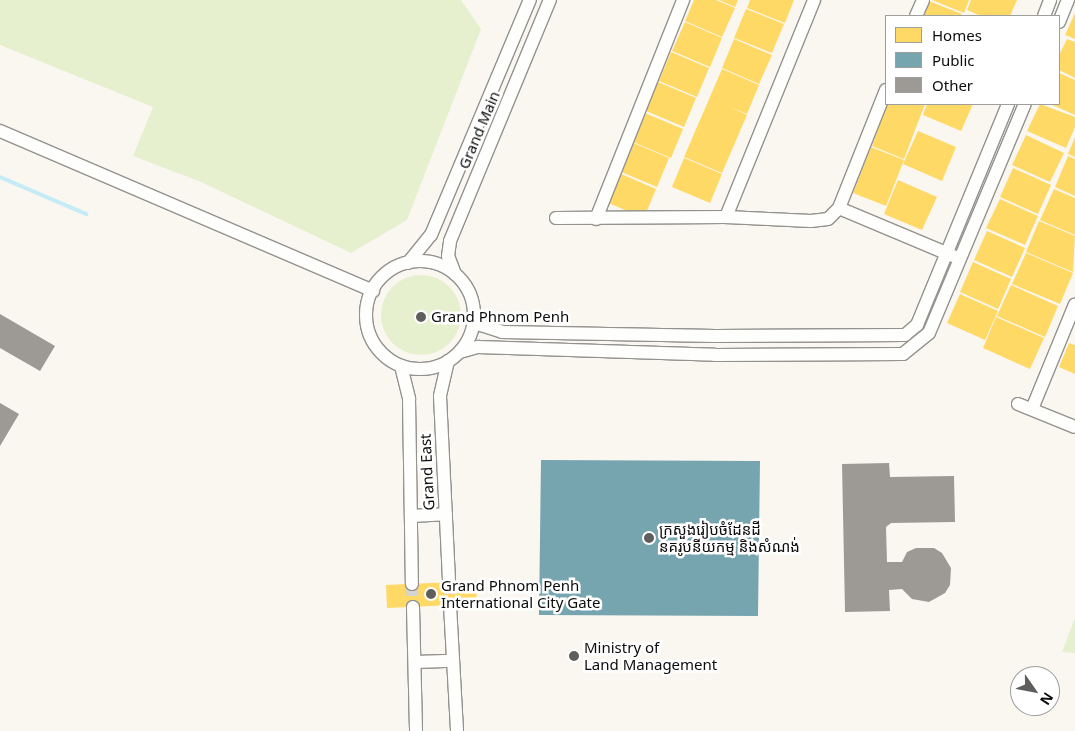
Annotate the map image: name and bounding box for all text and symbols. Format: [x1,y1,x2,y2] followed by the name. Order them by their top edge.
[885,15,1060,105] legend
[932,25,982,45] text: Homes
[932,50,975,70] text: Public
[932,75,973,95] text: Other
[455,88,503,172] street label: Grand Main
[431,308,569,326] place label: Grand Phnom Penh
[415,311,427,323] marker: Grand Phnom Penh
[416,433,438,511] street label: Grand East
[659,520,800,555] place label: ក្រសួងរៀបចំដែនដី នគរូបនីយកម្ម និងសំណង់
[643,532,655,544] marker: ក្រសួងរៀបចំដែនដី នគរូបនីយកម្ម និងសំណង់
[441,576,600,611] place label: Grand Phnom Penh International City Gate
[425,588,437,600] marker: Grand Phnom Penh International City Gate
[584,638,717,673] place label: Ministry of Land Management
[568,650,580,662] marker: Ministry of Land Management
[1010,666,1060,716] north arrow
[1036,689,1058,709] text: N

